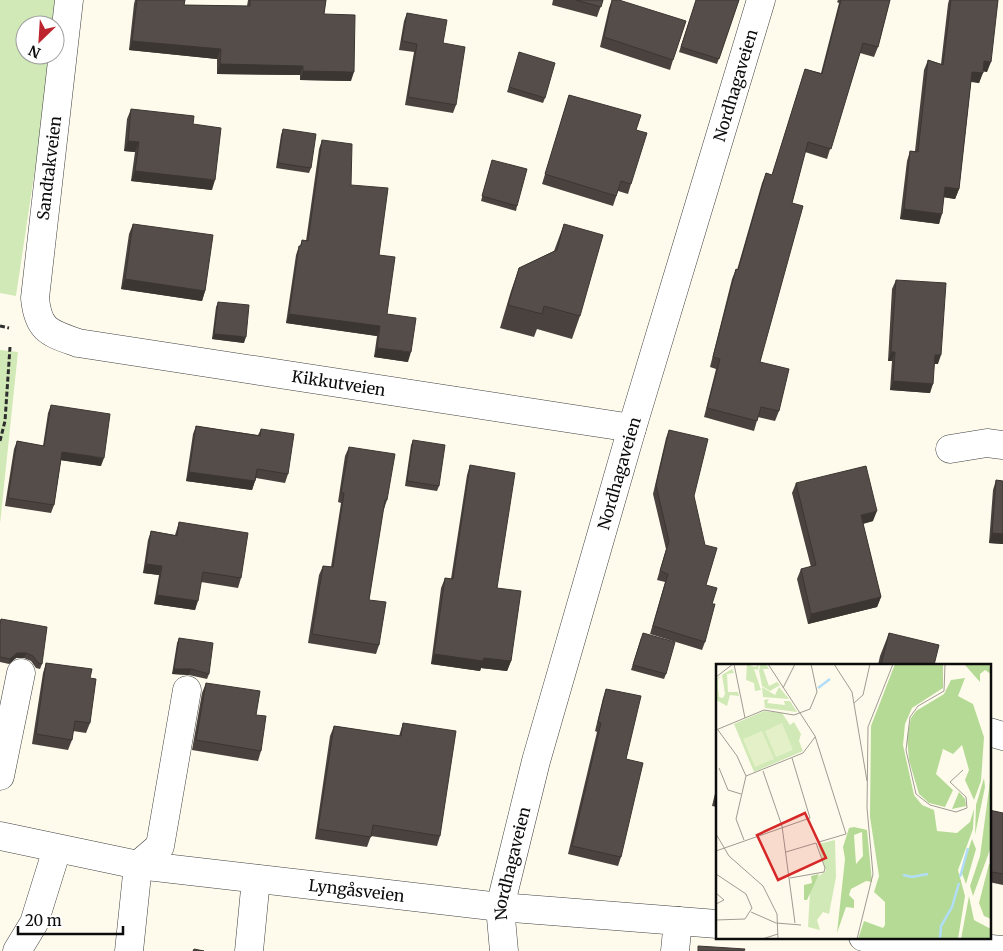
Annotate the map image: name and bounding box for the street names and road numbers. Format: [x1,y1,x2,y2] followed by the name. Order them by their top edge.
[709,26,762,144] street label: Nordhagaveien
[33,114,65,221] street label: Sandtakveien
[291,366,387,400] street label: Kikkutveien
[593,414,645,532] street label: Nordhagaveien
[490,804,534,921] street label: Nordhagaveien
[308,875,406,906] street label: Lyngåsveien

